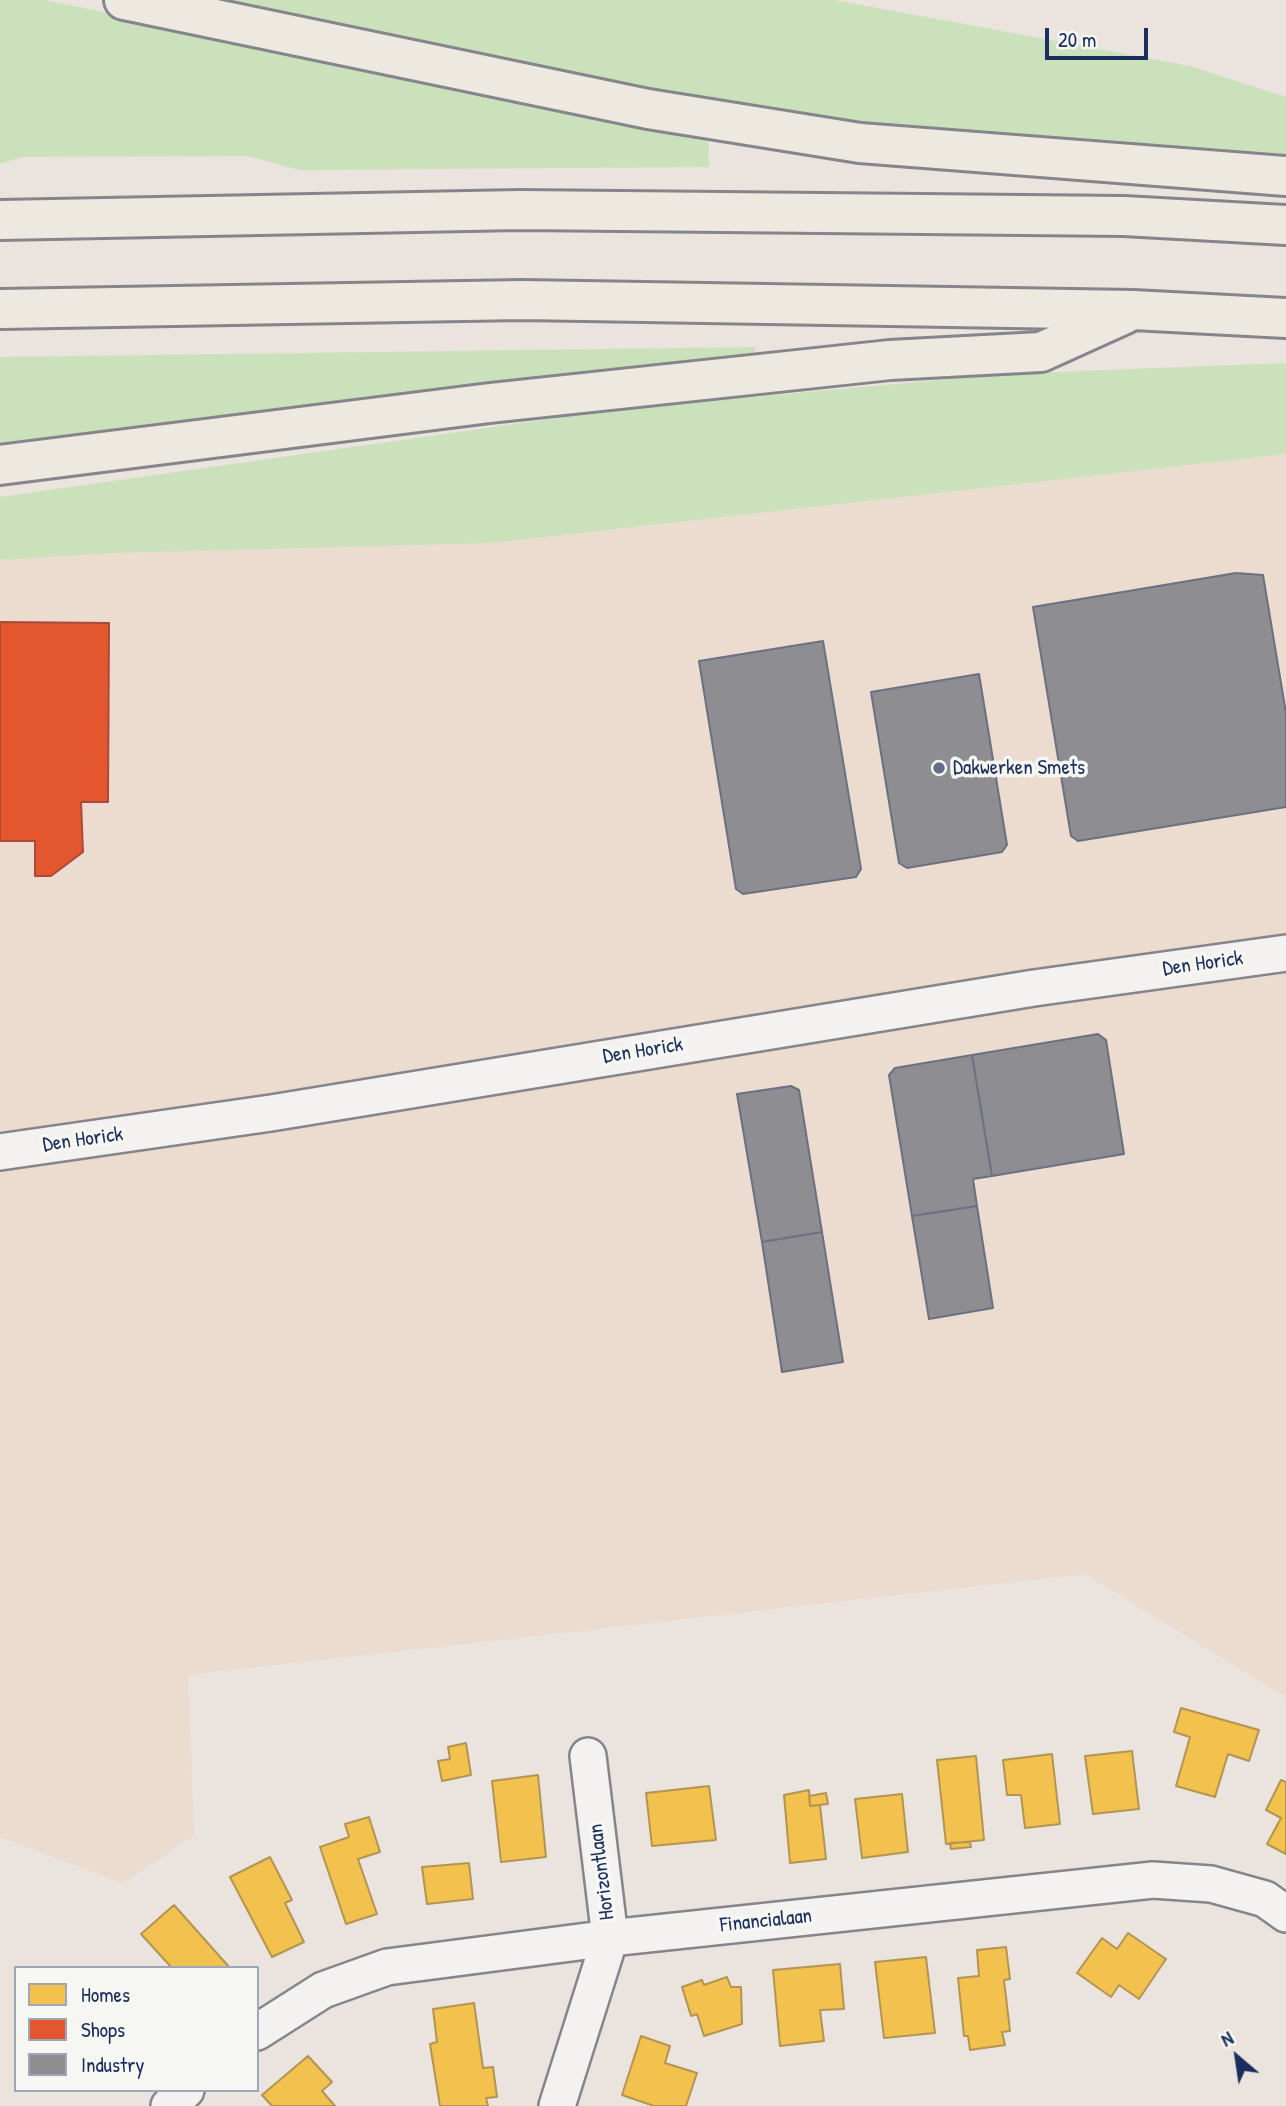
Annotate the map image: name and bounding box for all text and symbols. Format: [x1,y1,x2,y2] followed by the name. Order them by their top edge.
[1048,14,1151,58] scale bar
[1058,25,1096,54] text: 20 m
[953,755,1085,781] place label: Dakwerken Smets
[931,760,947,776] marker: Dakwerken Smets
[1161,946,1245,982] street label: Den Horick
[601,1032,685,1070] street label: Den Horick
[41,1122,125,1158] street label: Den Horick
[584,1822,620,1922] street label: Horizontlaan
[719,1904,813,1938] street label: Financialaan
[14,1966,259,2092] legend
[81,1980,130,2009] text: Homes
[81,2015,125,2044] text: Shops
[1202,2022,1272,2092] north arrow
[1216,2025,1238,2052] text: N
[81,2050,144,2079] text: Industry

